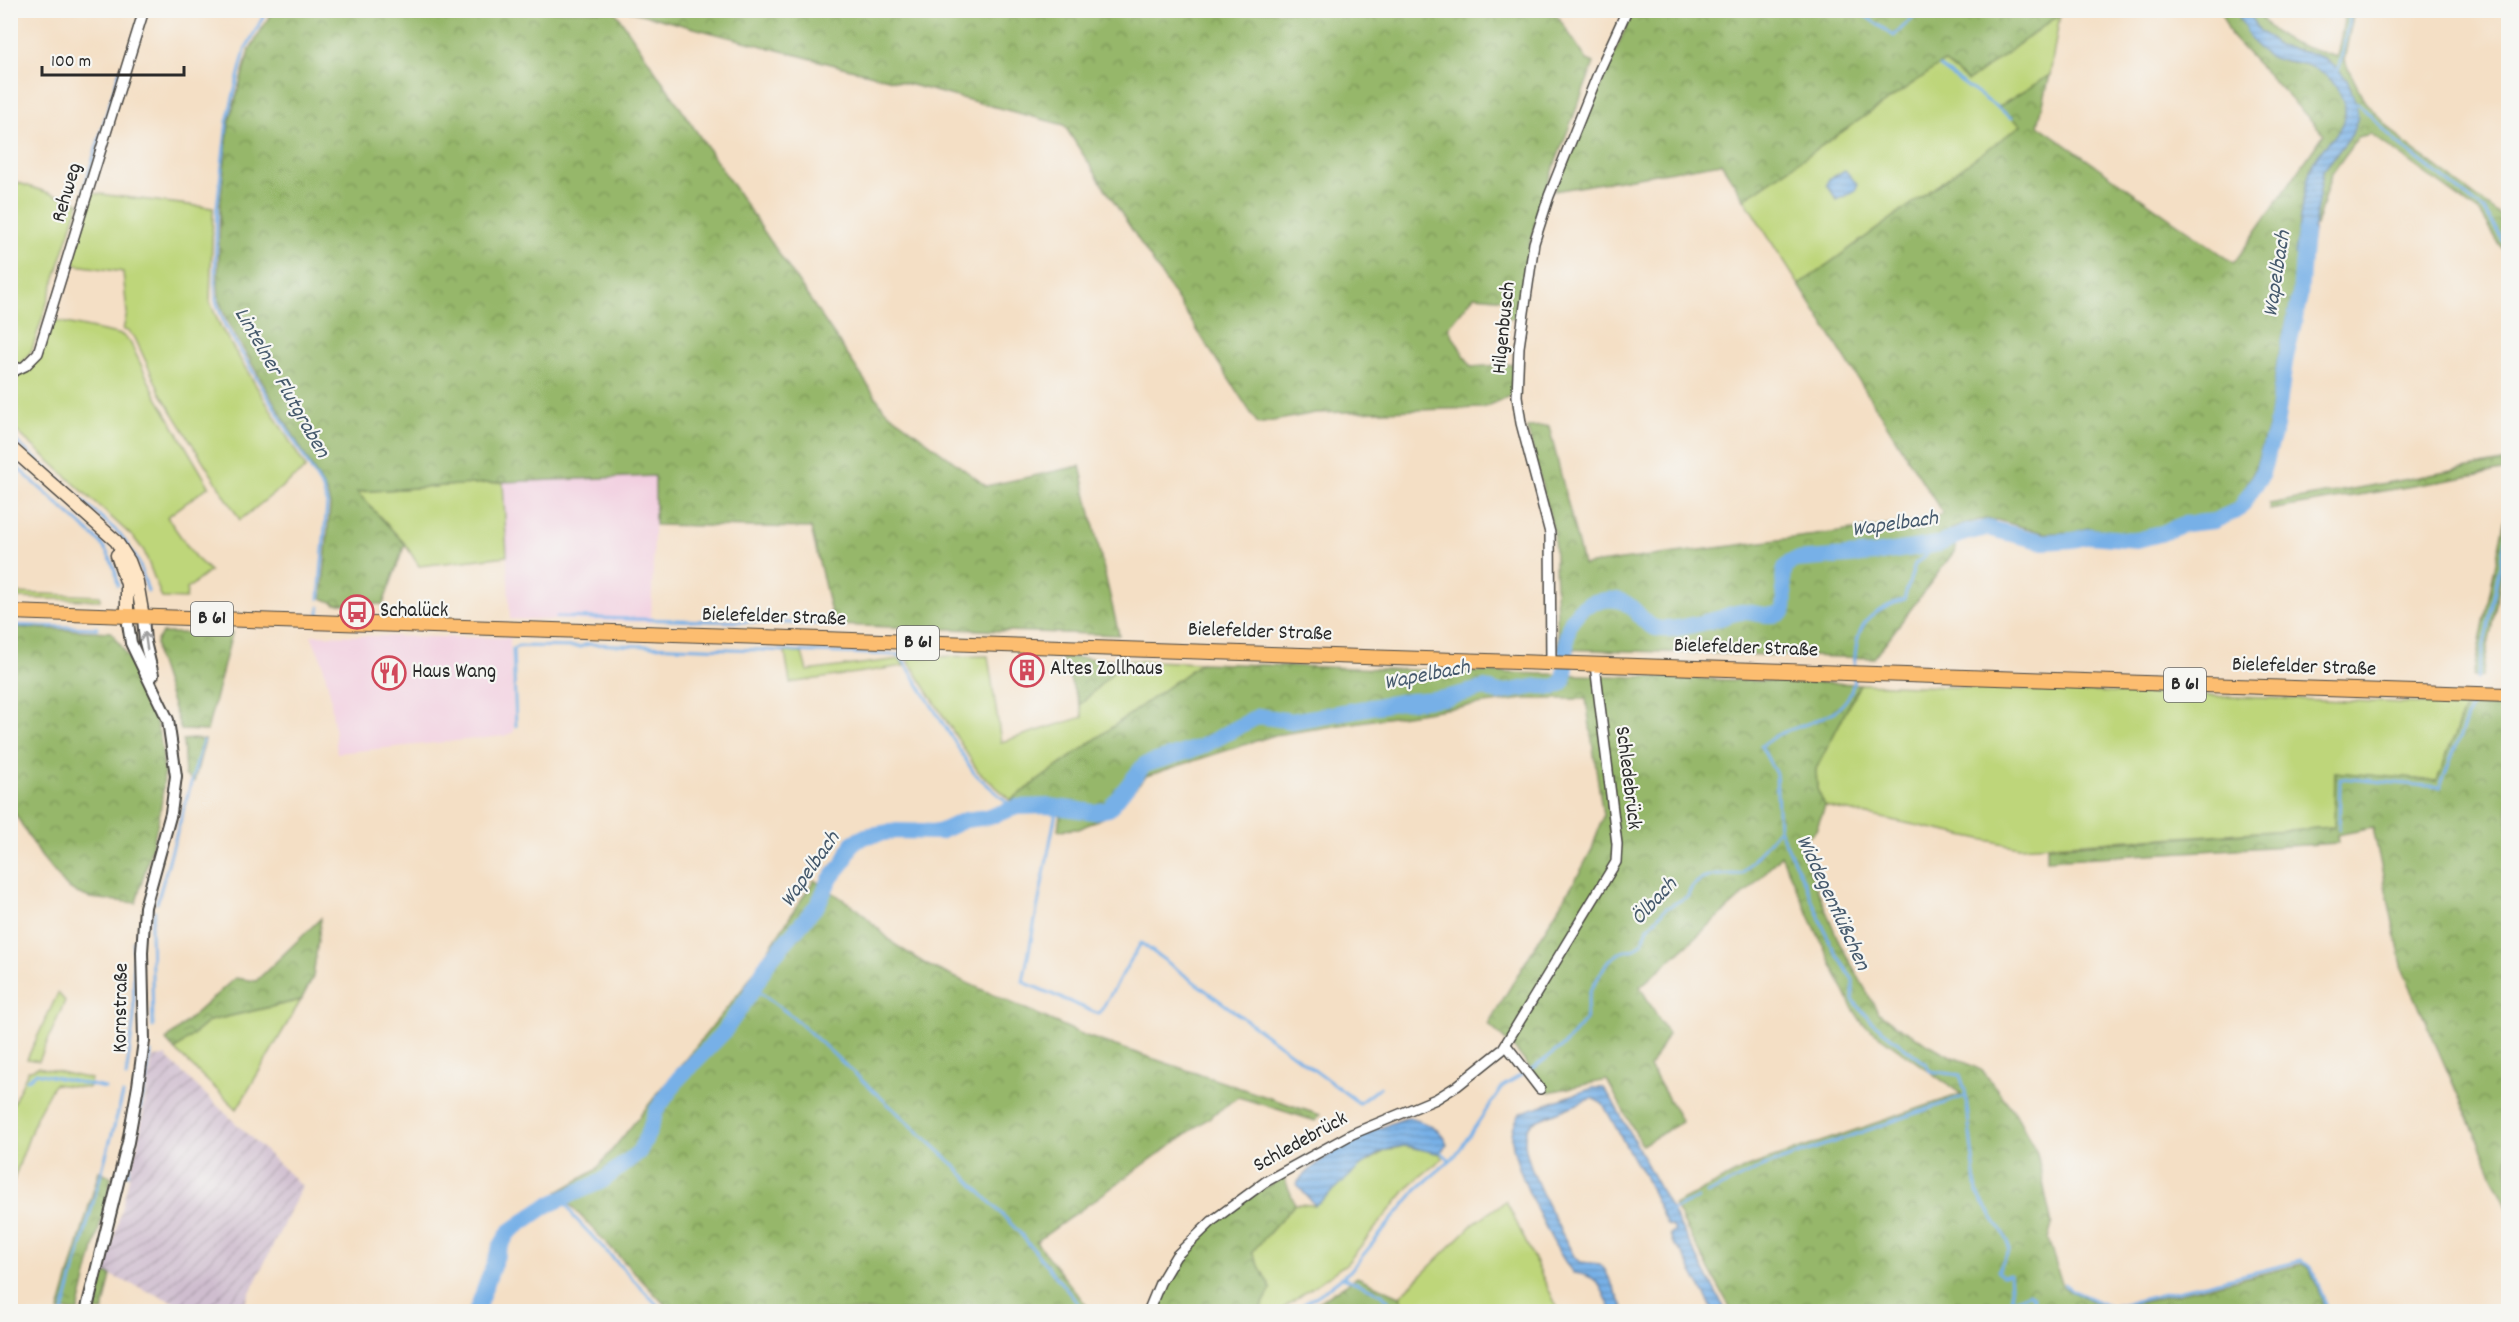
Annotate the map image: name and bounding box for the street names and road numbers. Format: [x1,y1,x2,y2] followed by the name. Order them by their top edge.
[45,159,91,227] street label: Rehweg
[1485,280,1525,376] street label: Hilgenbusch
[701,600,847,636] street label: Bielefelder Straße
[191,602,233,636] road number: B 61
[1187,615,1333,651] street label: Bielefelder Straße
[897,626,939,660] road number: B 61
[1673,631,1819,667] street label: Bielefelder Straße
[2231,650,2377,686] street label: Bielefelder Straße
[2164,668,2206,702] road number: B 61
[1606,725,1648,831] street label: Schledebrück
[106,963,138,1053] street label: Kornstraße
[1248,1105,1354,1181] street label: Schledebrück

